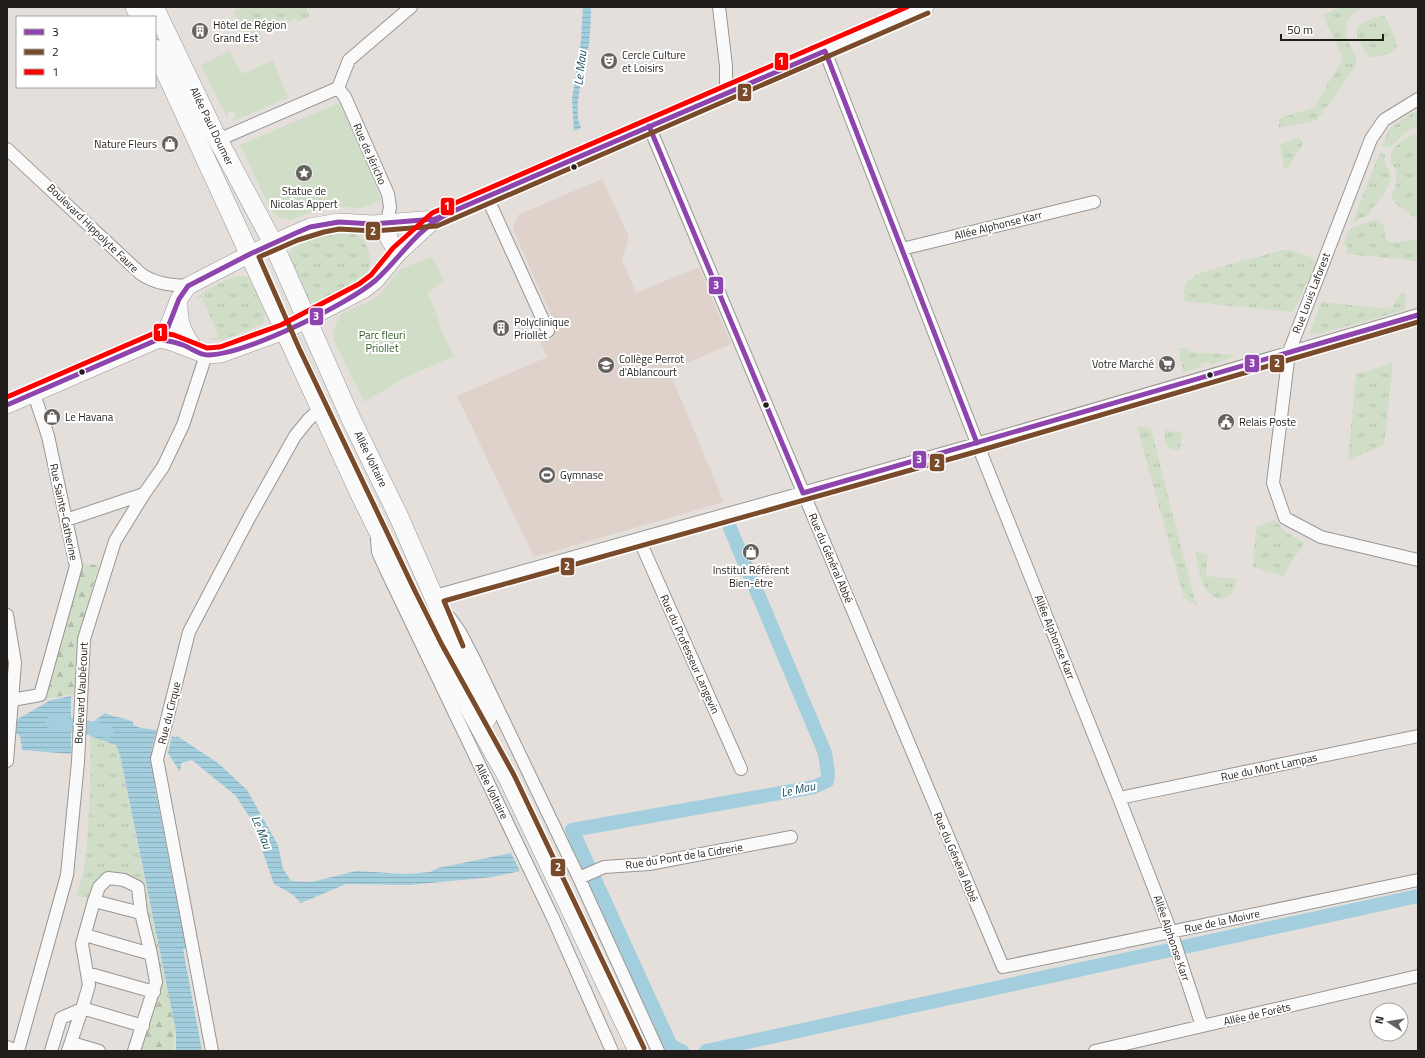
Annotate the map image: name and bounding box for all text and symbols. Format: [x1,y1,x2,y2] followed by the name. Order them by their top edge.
[16,16,156,88] legend
[1281,16,1383,42] scale bar
[213,17,286,46] place label: Hôtel de Région Grand Est
[1287,20,1313,39] text: 50 m
[190,21,210,41] building icon: Hôtel de Région Grand Est
[52,22,59,41] text: 3
[52,42,59,61] text: 2
[622,47,686,76] place label: Cercle Culture et Loisirs
[568,49,592,86] water label: Le Mau
[599,51,619,71] theatre icon: Cercle Culture et Loisirs
[774,52,789,71] line badge: 1
[778,53,784,69] text: 1
[52,62,59,81] text: 1
[737,83,752,102] line badge: 2
[186,84,238,168] street label: Allée Paul Doumer
[742,84,748,100] text: 2
[349,121,391,187] street label: Rue de Jéricho
[160,134,180,154] shop icon: Nature Fleurs
[94,136,157,152] place label: Nature Fleurs
[569,162,579,172] unlabelled marker
[294,163,314,183] place icon: Statue de Nicolas Appert
[44,180,143,276] street label: Boulevard Hippolyte Faure
[270,183,338,212] place label: Statue de Nicolas Appert
[440,197,455,216] line badge: 1
[444,198,450,214] text: 1
[952,206,1044,244] street label: Allée Alphonse Karr
[365,221,381,241] line badge: 2
[370,223,376,239] text: 2
[1288,250,1334,336] street label: Rue Louis Laforest
[708,276,724,295] line badge: 3
[713,277,719,293] text: 3
[309,307,324,326] line badge: 3
[313,308,319,324] text: 3
[514,314,570,343] place label: Polyclinique Priollet
[491,318,511,338] building icon: Polyclinique Priollet
[153,323,168,342] line badge: 1
[157,324,163,340] text: 1
[359,327,405,356] park label: Parc fleuri Priollet
[619,351,684,380] place label: Collège Perrot d'Ablancourt
[1157,354,1177,374] supermarket icon: Votre Marché
[1244,354,1260,373] line badge: 3
[1269,354,1285,373] line badge: 2
[596,355,616,375] school or university icon: Collège Perrot d'Ablancourt
[1249,355,1255,371] text: 3
[1274,355,1280,371] text: 2
[1092,356,1154,372] place label: Votre Marché
[77,367,87,377] unlabelled marker
[1205,370,1215,380] unlabelled marker
[761,400,771,410] unlabelled marker
[42,407,62,427] shop icon: Le Havana
[65,409,114,425] place label: Le Havana
[1216,412,1236,432] public building icon: Relais Poste
[1239,414,1296,430] place label: Relais Poste
[351,428,392,490] street label: Allée Voltaire
[912,450,927,469] line badge: 3
[916,451,922,467] text: 3
[929,453,945,472] line badge: 2
[934,455,940,471] text: 2
[46,462,82,563] street label: Rue Sainte-Catherine
[537,465,557,485] sports icon: Gymnase
[560,467,604,483] place label: Gymnase
[805,511,857,606] street label: Rue du Général Abbé
[741,542,761,562] shop icon: Institut Référent Bien-être
[560,557,575,576] line badge: 2
[564,558,570,574] text: 2
[713,562,789,591] place label: Institut Référent Bien-être
[656,592,724,716] street label: Rue du Professeur Langevin
[1031,592,1079,682] street label: Allée Alphonse Karr
[70,642,92,744] street label: Boulevard Vaubécourt
[154,680,185,746] street label: Rue du Cirque
[1219,749,1319,785] street label: Rue du Mont Lampas
[472,760,513,822] street label: Allée Voltaire
[779,776,818,802] water label: Le Mau
[930,810,982,905] street label: Rue du Général Abbé
[247,812,278,852] water label: Le Mau
[624,839,744,873] street label: Rue du Pont de la Cidrerie
[550,858,566,877] line badge: 2
[555,859,561,875] text: 2
[1150,893,1194,983] street label: Allée Alphonse Karr
[1183,905,1262,937] street label: Rue de la Moivre
[1222,998,1292,1030] street label: Allée de Forêts
[1369,1002,1409,1042] north arrow
[1371,1015,1388,1025] text: N

